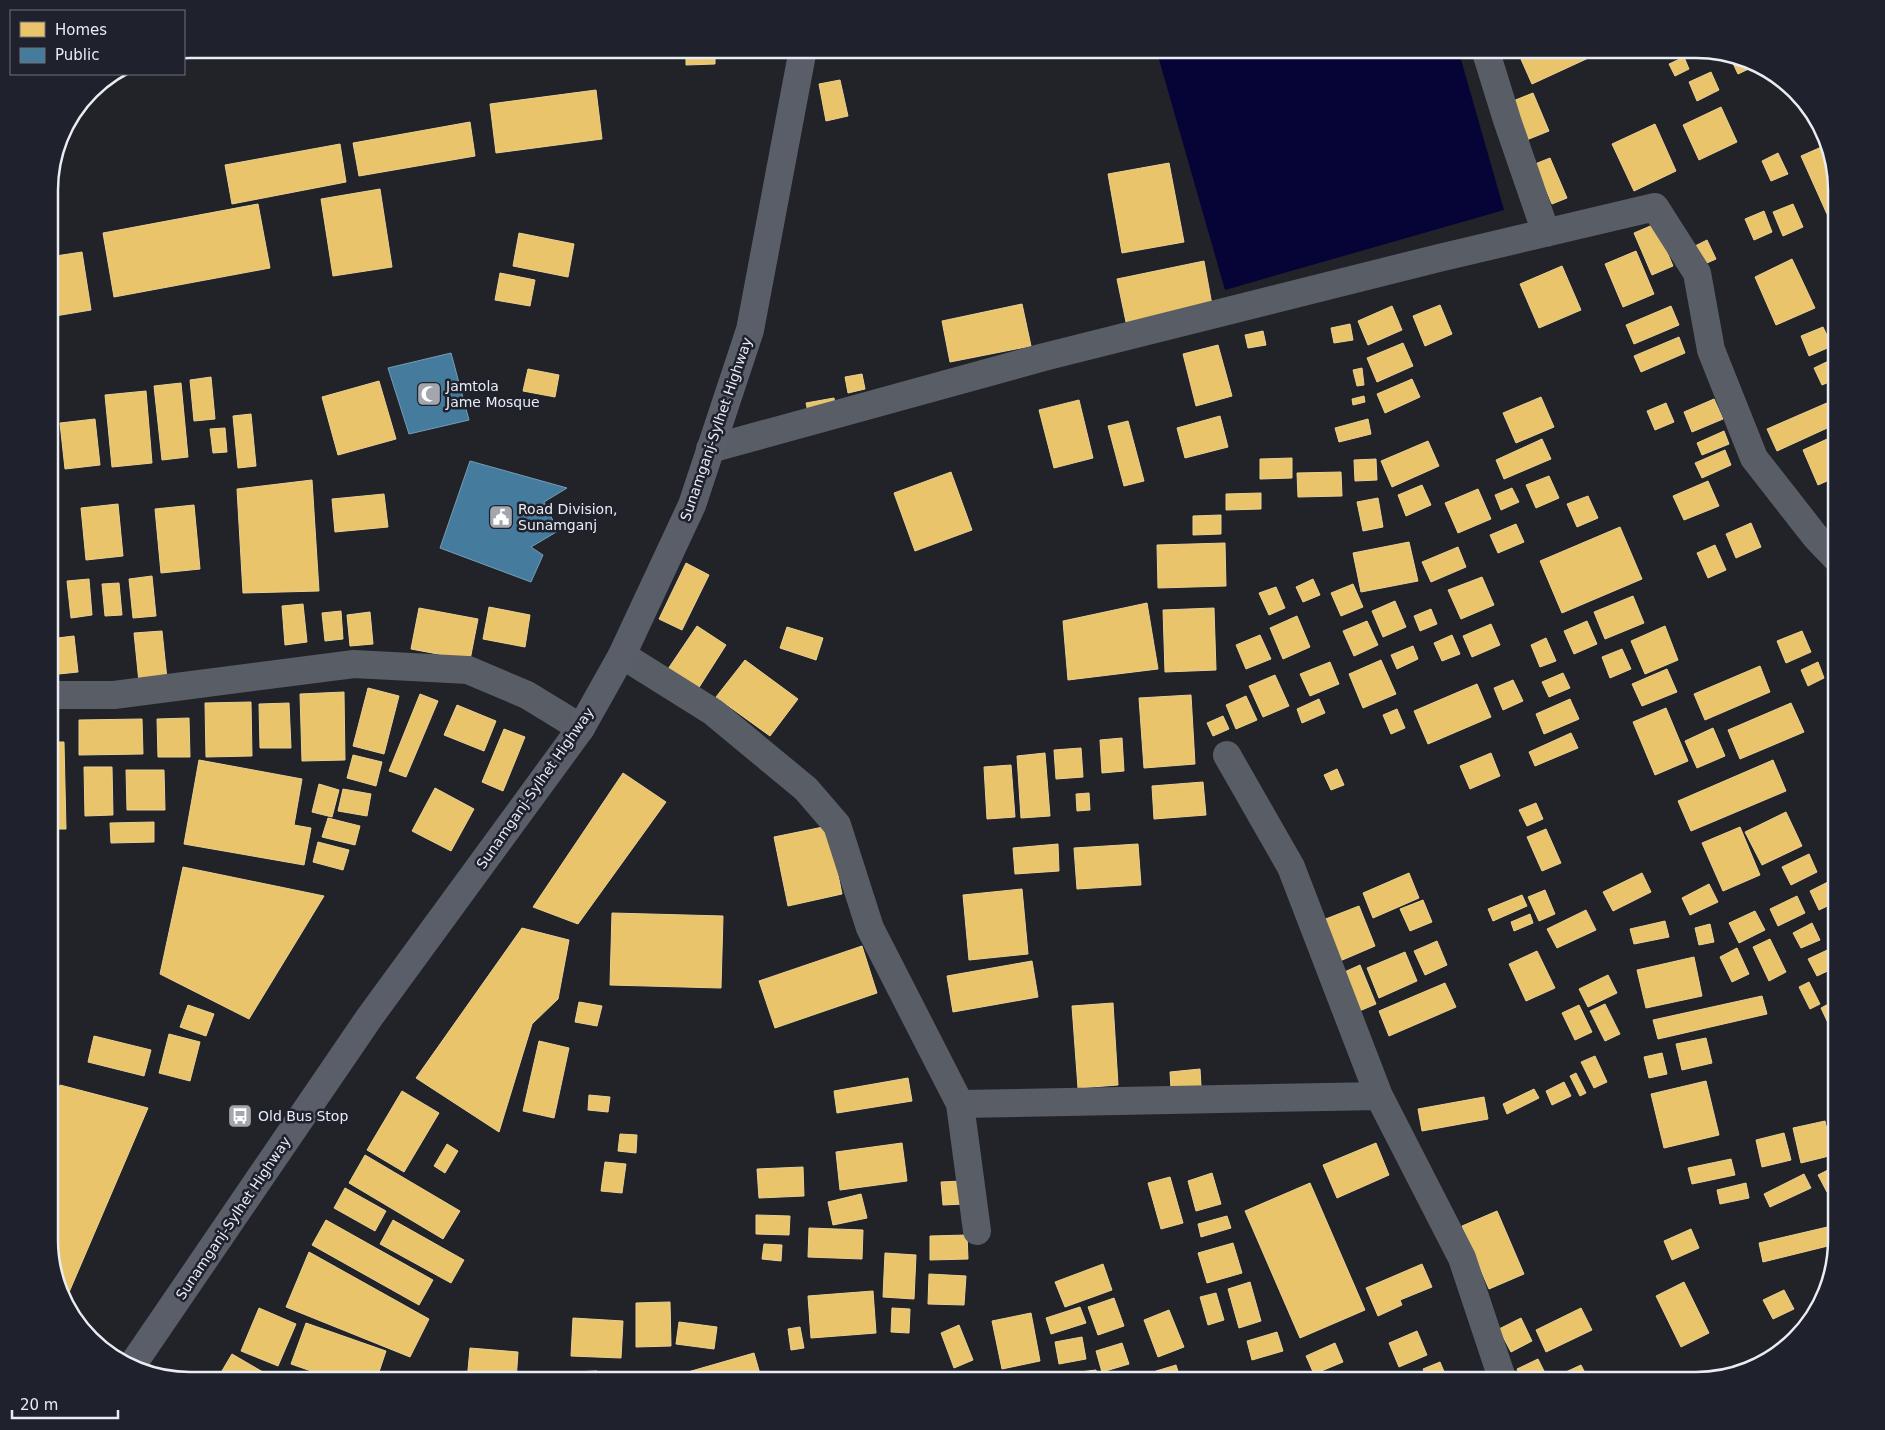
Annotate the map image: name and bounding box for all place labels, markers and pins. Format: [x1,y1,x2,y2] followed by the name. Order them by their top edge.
[445,378,540,410] place label: Jamtola Jame Mosque
[416,381,442,407] mosque icon: Jamtola Jame Mosque
[518,501,618,533] place label: Road Division, Sunamganj
[488,504,514,530] public building icon: Road Division, Sunamganj
[227,1103,253,1129] bus stop icon: Old Bus Stop
[258,1108,348,1124] place label: Old Bus Stop

